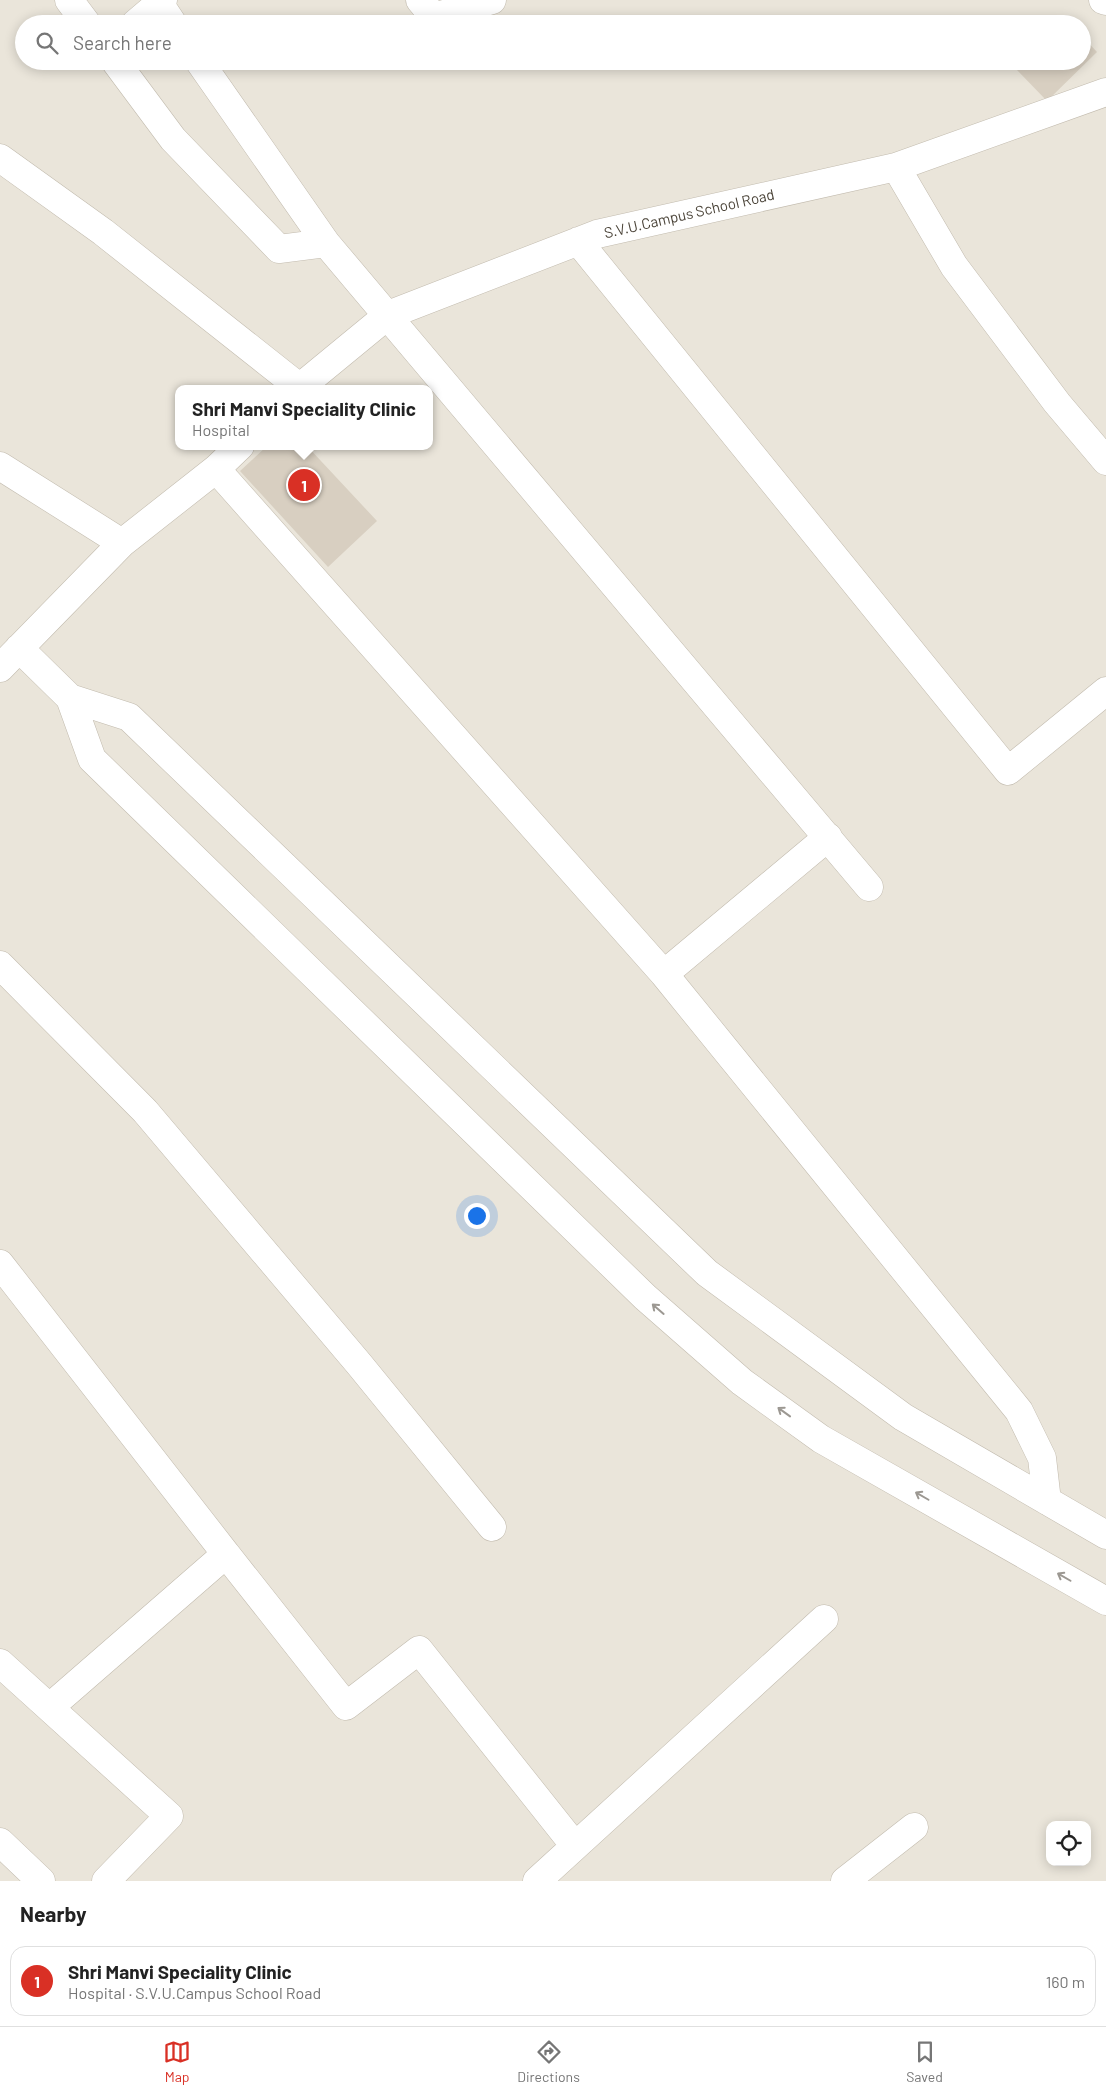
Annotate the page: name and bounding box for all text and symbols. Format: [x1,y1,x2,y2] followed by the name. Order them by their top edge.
[15,15,1091,70] search box
[33,29,61,57] icon: search
[73,31,172,54] text: Search here
[602,185,776,241] street label: S.V.U.Campus School Road
[175,385,433,450] popup
[192,397,416,420] text: Shri Manvi Speciality Clinic
[192,420,250,439] text: Hospital
[288,466,320,504] pin: 1
[464,1203,490,1229] your location
[652,1303,665,1315] one-way arrow
[777,1407,791,1417] one-way arrow
[916,1491,930,1501] one-way arrow
[1057,1571,1071,1581] one-way arrow
[1046,1821,1091,1866] map controls
[1046,1821,1091,1866] button: locate
[20,1901,86,1926] text: Nearby
[68,1960,292,1983] text: Shri Manvi Speciality Clinic
[34,1972,40,1991] text: 1
[1046,1972,1085,1991] text: 160 m
[68,1983,321,2002] text: Hospital · S.V.U.Campus School Road
[163,2038,191,2085] tab: Map
[517,2038,580,2085] tab: Directions
[906,2038,943,2085] tab: Saved

